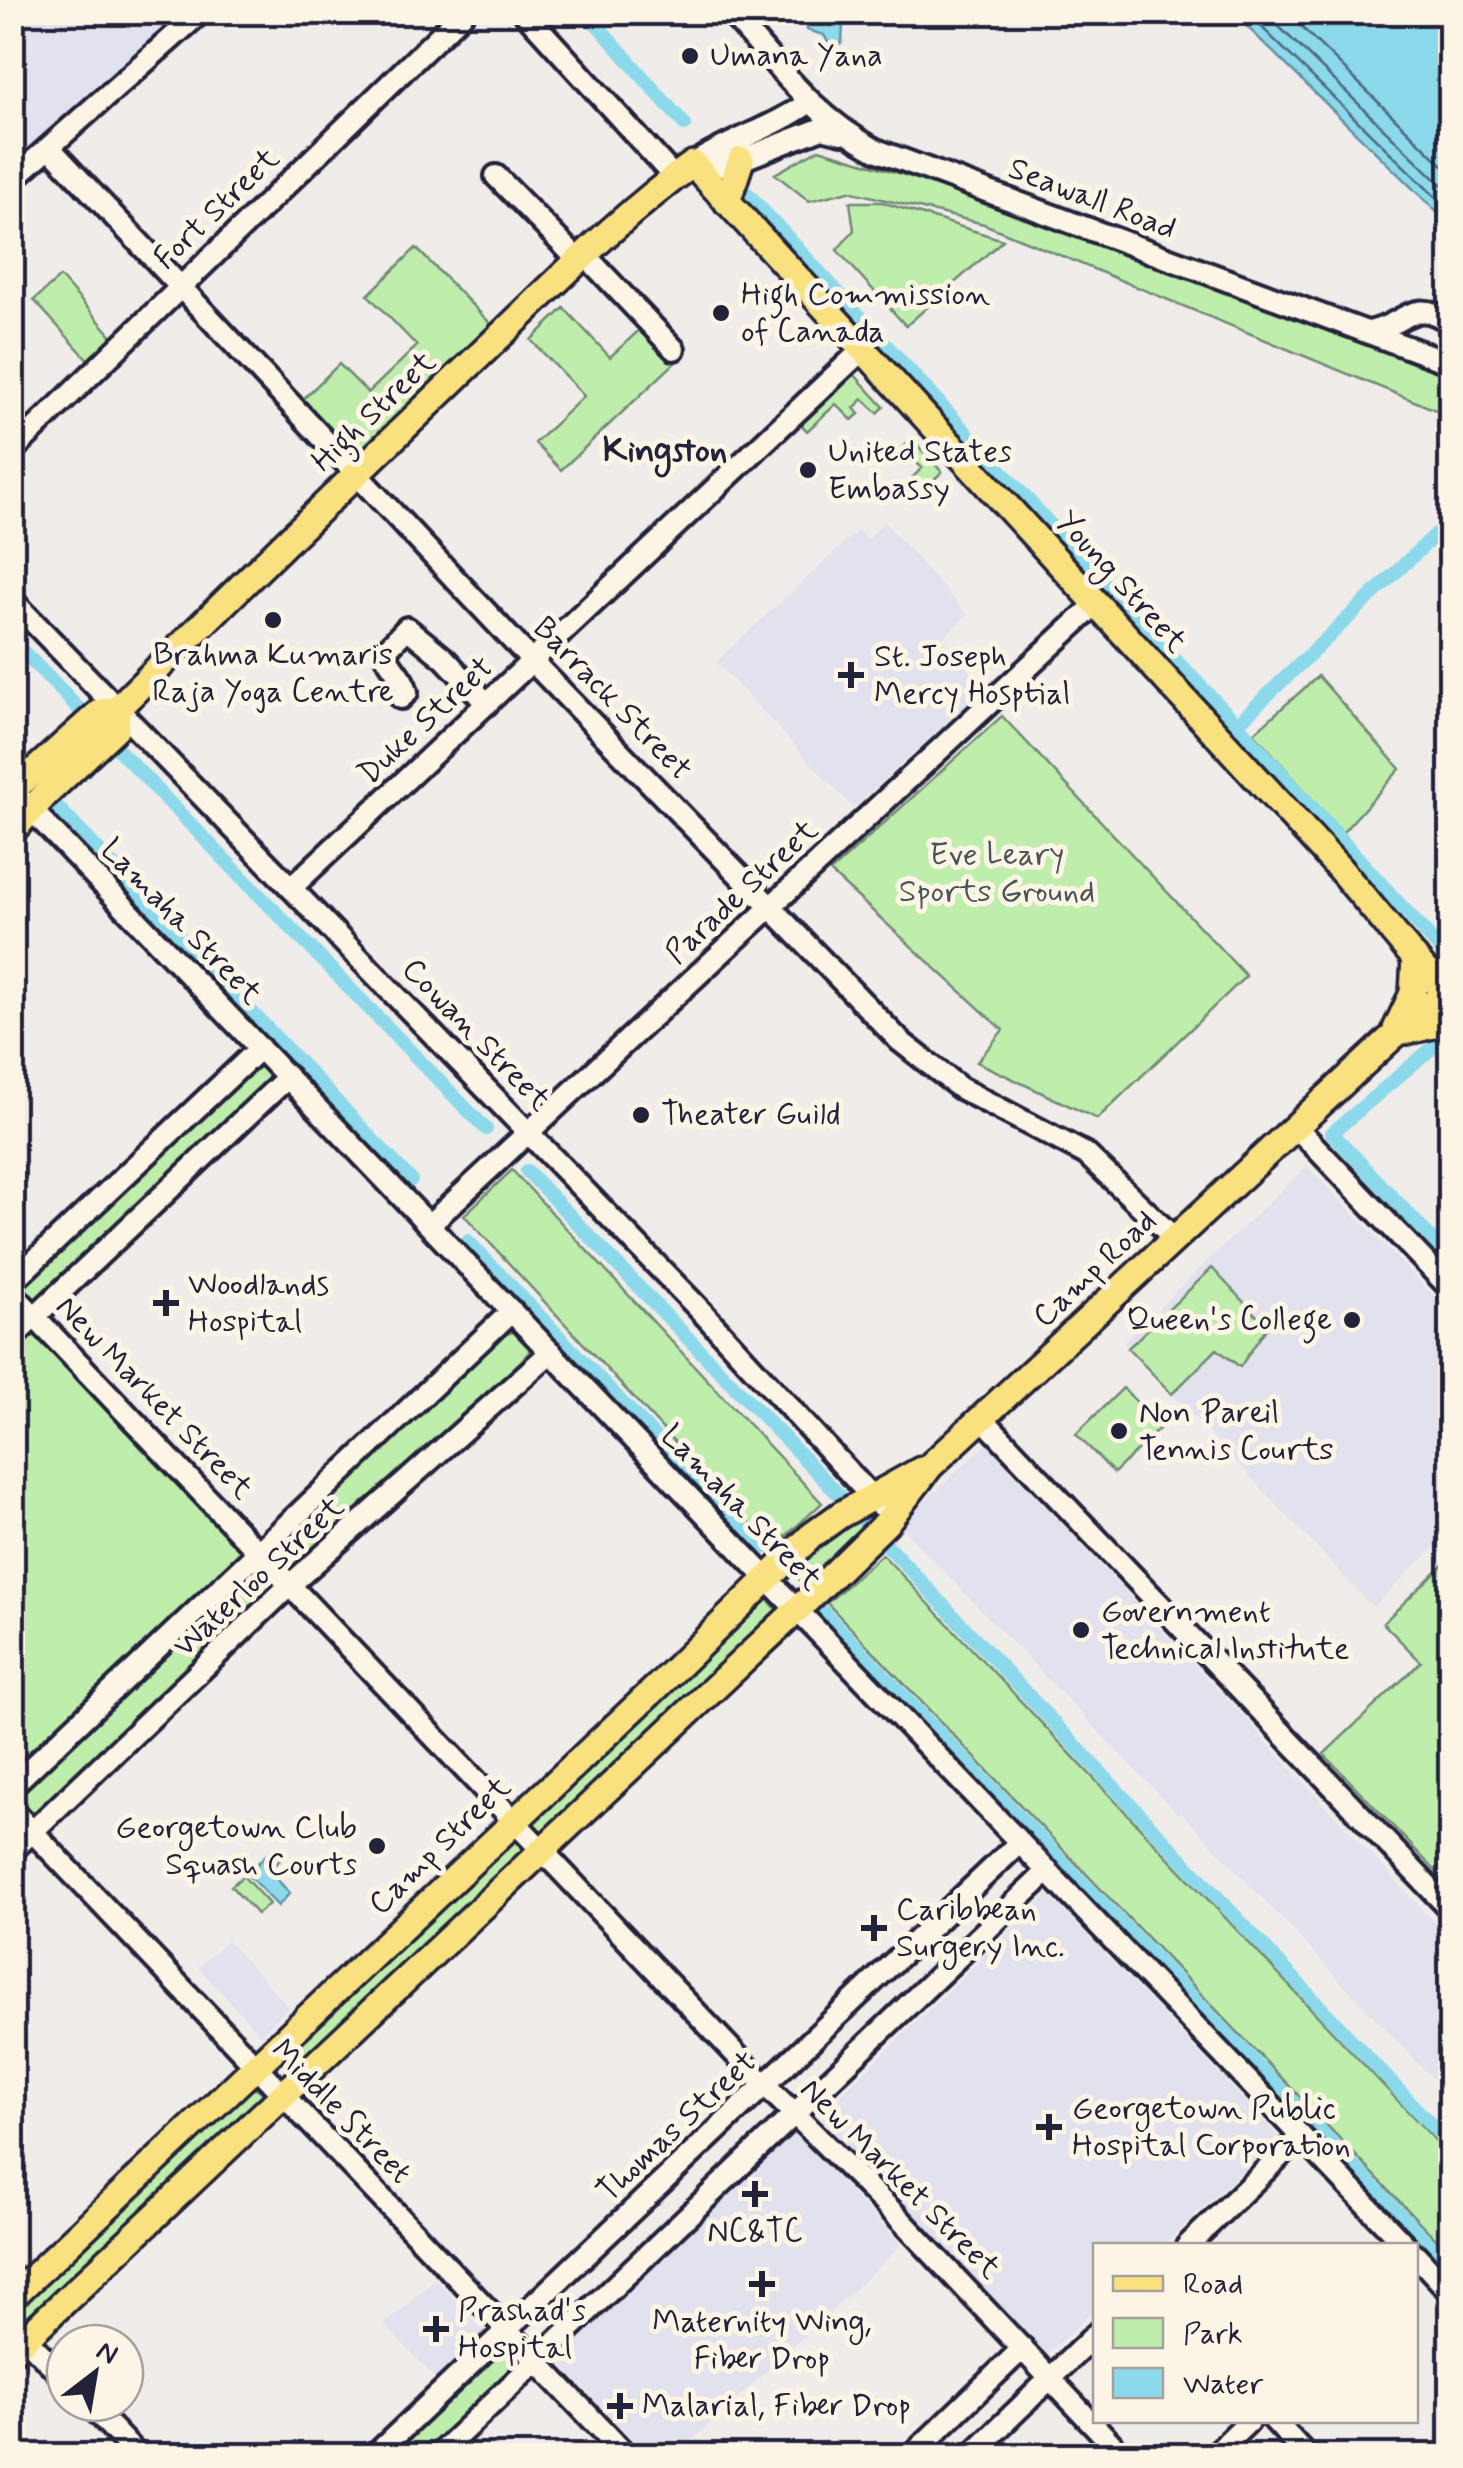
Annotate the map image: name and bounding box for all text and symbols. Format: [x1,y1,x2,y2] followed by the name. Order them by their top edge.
[710,35,883,77] place label: Umana Yana
[679,45,701,67] marker: Umana Yana
[145,138,289,279] street label: Fort Street
[1002,148,1182,250] street label: Seawall Road
[741,274,990,353] place label: High Commission of Canada
[710,302,732,324] marker: High Commission of Canada
[303,342,448,484] street label: High Street
[602,428,728,478] district label: Kingston
[828,431,1012,510] place label: United States Embassy
[797,459,819,481] marker: United States Embassy
[1044,502,1196,664] street label: Young Street
[523,608,701,790] street label: Barrack Street
[262,609,284,631] marker: Brahma Kumaris Raja Yoga Centre
[152,634,394,713] place label: Brahma Kumaris Raja Yoga Centre
[874,636,1071,715] place label: St. Joseph Mercy Hosptial
[349,647,503,795] street label: Duke Street
[838,662,864,688] marker: St. Joseph Mercy Hosptial
[657,810,828,974] street label: Parade Street
[91,830,271,1014] street label: Lamaha Street
[899,834,1095,913] park label: Eve Leary Sports Ground
[392,949,560,1121] street label: Cowan Street
[661,1094,841,1136] place label: Theater Guild
[630,1104,652,1126] marker: Theater Guild
[1024,1201,1166,1337] street label: Camp Road
[188,1264,329,1343] place label: Woodlands Hospital
[46,1287,262,1509] street label: New Market Street
[153,1290,179,1316] marker: Woodlands Hospital
[1126,1299,1332,1344] place label: Queen's College
[1341,1309,1363,1331] marker: Queen's College
[1139,1392,1334,1471] place label: Non Pareil Tennis Courts
[651,1416,831,1600] street label: Lamaha Street
[1108,1420,1130,1442] marker: Non Pareil Tennis Courts
[165,1487,354,1667] street label: Waterloo Street
[1101,1591,1349,1670] place label: Government Technical Institute
[1070,1619,1092,1641] marker: Government Technical Institute
[360,1767,520,1925] street label: Camp Street
[115,1807,357,1886] place label: Georgetown Club Squash Courts
[366,1835,388,1857] marker: Georgetown Club Squash Courts
[896,1889,1065,1970] place label: Caribbean Surgery Inc.
[861,1915,887,1941] marker: Caribbean Surgery Inc.
[261,2030,421,2194] street label: Middle Street
[588,2042,766,2212] street label: Thomas Street
[790,2069,1010,2289] street label: New Market Street
[1072,2088,1351,2167] place label: Georgetown Public Hospital Corporation
[1036,2114,1062,2140] marker: Georgetown Public Hospital Corporation
[742,2181,768,2207] marker: NC&TC
[707,2211,803,2253] place label: NC&TC
[1093,2243,1418,2423] legend
[1183,2265,1243,2304] text: Road
[749,2271,775,2297] marker: Maternity Wing, Fiber Drop
[458,2290,586,2369] place label: Prashad's Hospital
[652,2301,872,2380] place label: Maternity Wing, Fiber Drop
[1183,2315,1243,2354] text: Park
[423,2316,449,2342] marker: Prashad's Hospital
[45,2323,145,2423] north arrow
[89,2333,124,2374] text: N
[1183,2365,1264,2404] text: Water
[642,2385,911,2427] place label: Malarial, Fiber Drop
[607,2393,633,2419] marker: Malarial, Fiber Drop

